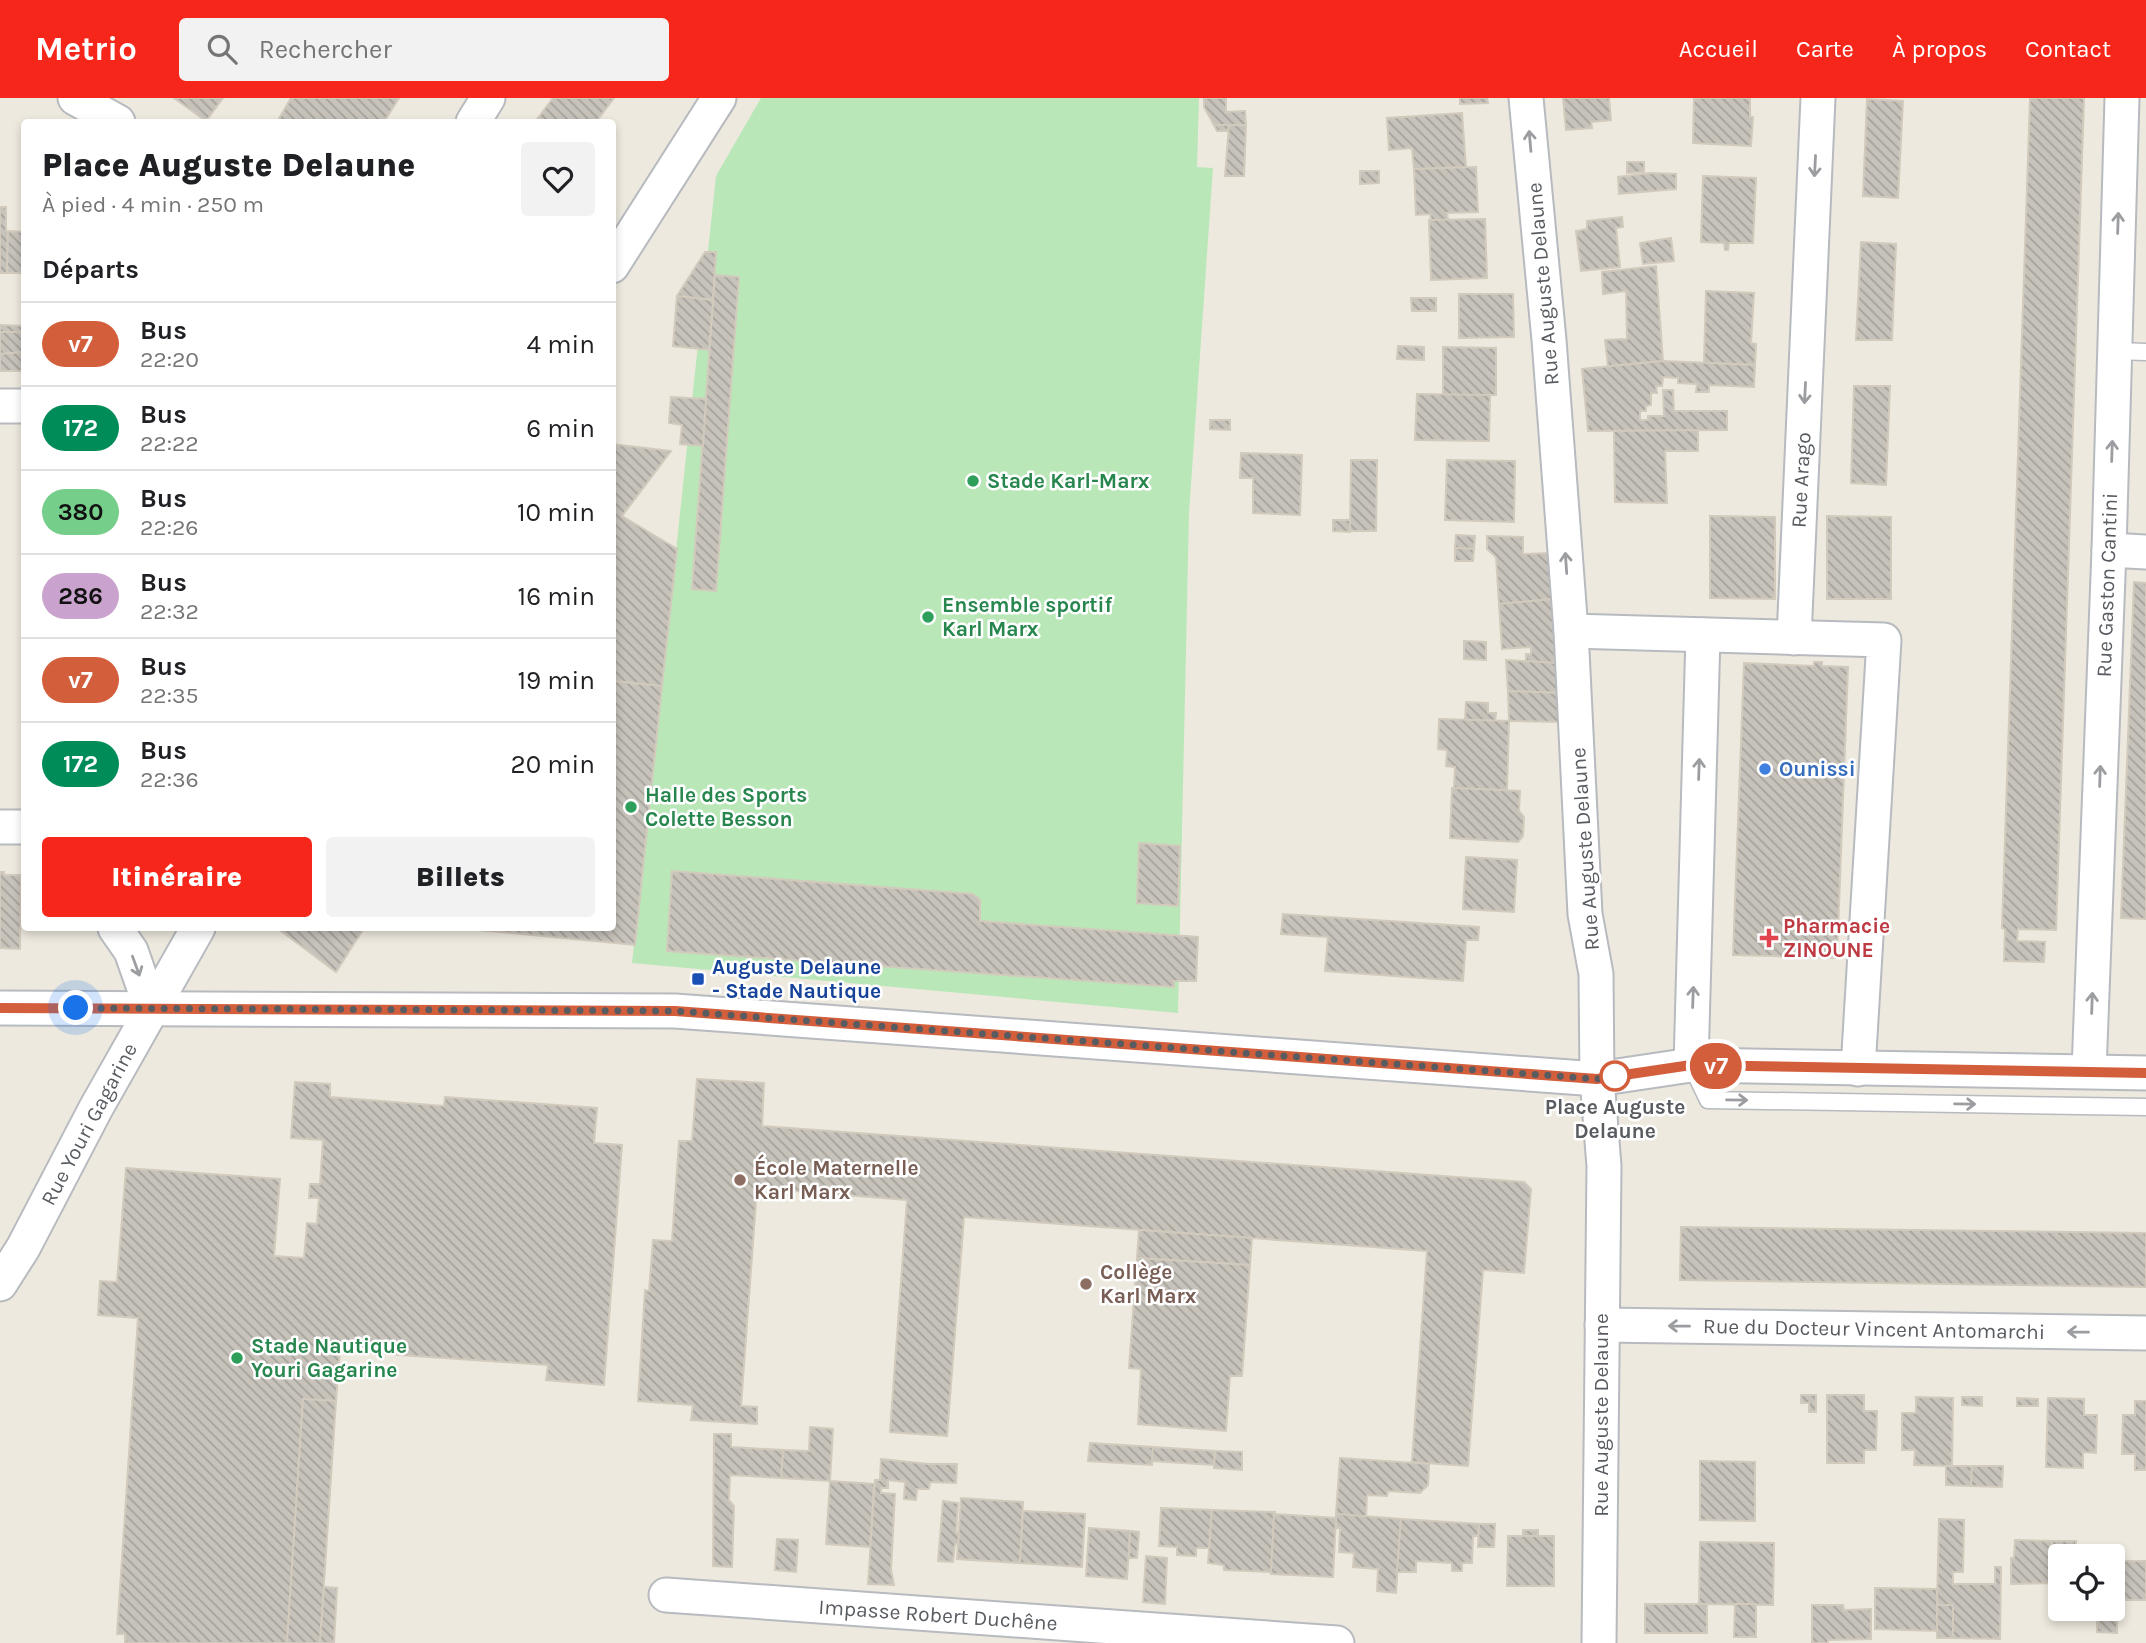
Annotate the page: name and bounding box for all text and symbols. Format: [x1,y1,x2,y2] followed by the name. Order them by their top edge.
[179,18,669,81] search box
[35,30,137,68] text: Metrio
[203,30,241,68] icon: search
[259,34,392,65] text: Rechercher
[1679,35,1758,63] text: Accueil
[1796,35,1854,63] text: Carte
[1892,35,1987,63] text: À propos
[2025,35,2111,63] text: Contact
[1523,130,1536,153] one-way arrow
[521,142,595,216] button: heart
[42,146,415,184] text: Place Auguste Delaune
[1808,154,1821,177] one-way arrow
[1522,182,1564,386] street label: Rue Auguste Delaune
[42,191,264,218] text: À pied · 4 min · 250 m
[2111,212,2125,235] one-way arrow
[42,254,139,285] text: Départs
[140,315,187,346] text: Bus
[527,329,595,360] text: 4 min
[68,330,93,358] text: v7
[140,346,199,373] text: 22:20
[1798,382,1811,405] one-way arrow
[140,399,187,430] text: Bus
[526,413,595,444] text: 6 min
[63,414,98,442] text: 172
[140,430,199,457] text: 22:22
[1787,431,1815,529] street label: Rue Arago
[2105,439,2118,462] one-way arrow
[987,469,1150,493] place label: Stade Karl-Marx
[965,473,981,489] marker: Stade Karl-Marx
[140,483,187,514] text: Bus
[2092,492,2122,678] street label: Rue Gaston Cantini
[517,497,595,528] text: 10 min
[58,498,103,526] text: 380
[140,514,198,541] text: 22:26
[1559,552,1572,575] one-way arrow
[140,567,187,598] text: Bus
[518,581,595,612] text: 16 min
[58,582,103,610] text: 286
[942,593,1112,641] place label: Ensemble sportif Karl Marx
[140,598,199,625] text: 22:32
[920,609,936,625] marker: Ensemble sportif Karl Marx
[140,651,187,682] text: Bus
[517,665,595,696] text: 19 min
[68,666,93,694] text: v7
[140,682,199,709] text: 22:35
[140,735,187,766] text: Bus
[1566,747,1604,951] street label: Rue Auguste Delaune
[511,749,595,780] text: 20 min
[63,750,98,778] text: 172
[1779,757,1856,781] place label: Ounissi
[1692,758,1706,781] one-way arrow
[1757,761,1773,777] marker: Ounissi
[2094,765,2107,788] one-way arrow
[140,766,199,793] text: 22:36
[645,783,807,831] place label: Halle des Sports Colette Besson
[623,799,639,815] marker: Halle des Sports Colette Besson
[42,837,312,917] button: Itinéraire
[326,837,595,917] button: Billets
[1783,914,1890,962] place label: Pharmacie ZINOUNE
[1761,930,1777,946] marker: Pharmacie ZINOUNE
[130,955,143,977] one-way arrow
[712,955,881,1004] place label: Auguste Delaune - Stade Nautique
[690,971,706,987] marker: Auguste Delaune - Stade Nautique
[1686,986,1700,1009] one-way arrow
[58,990,93,1025] your location
[2085,992,2098,1015] one-way arrow
[36,1039,142,1209] street label: Rue Youri Gagarine
[1684,1043,1748,1089] line badge: v7
[1704,1052,1728,1080] text: v7
[1600,1061,1630,1091] marker: Place Auguste Delaune
[1725,1094,1748,1107] one-way arrow
[1545,1095,1685,1143] place label: Place Auguste Delaune
[1953,1097,1976,1111] one-way arrow
[754,1154,919,1204] place label: École Maternelle Karl Marx
[732,1172,748,1188] marker: École Maternelle Karl Marx
[1100,1260,1197,1308] place label: Collège Karl Marx
[1078,1276,1094,1292] marker: Collège Karl Marx
[1589,1313,1613,1517] street label: Rue Auguste Delaune
[1703,1314,2045,1344] street label: Rue du Docteur Vincent Antomarchi
[1668,1320,1691,1333] one-way arrow
[2067,1325,2090,1339] one-way arrow
[251,1334,407,1382] place label: Stade Nautique Youri Gagarine
[229,1350,245,1366] marker: Stade Nautique Youri Gagarine
[2048,1544,2125,1621] map controls
[2048,1544,2125,1621] button: locate
[818,1595,1058,1635] street label: Impasse Robert Duchêne

